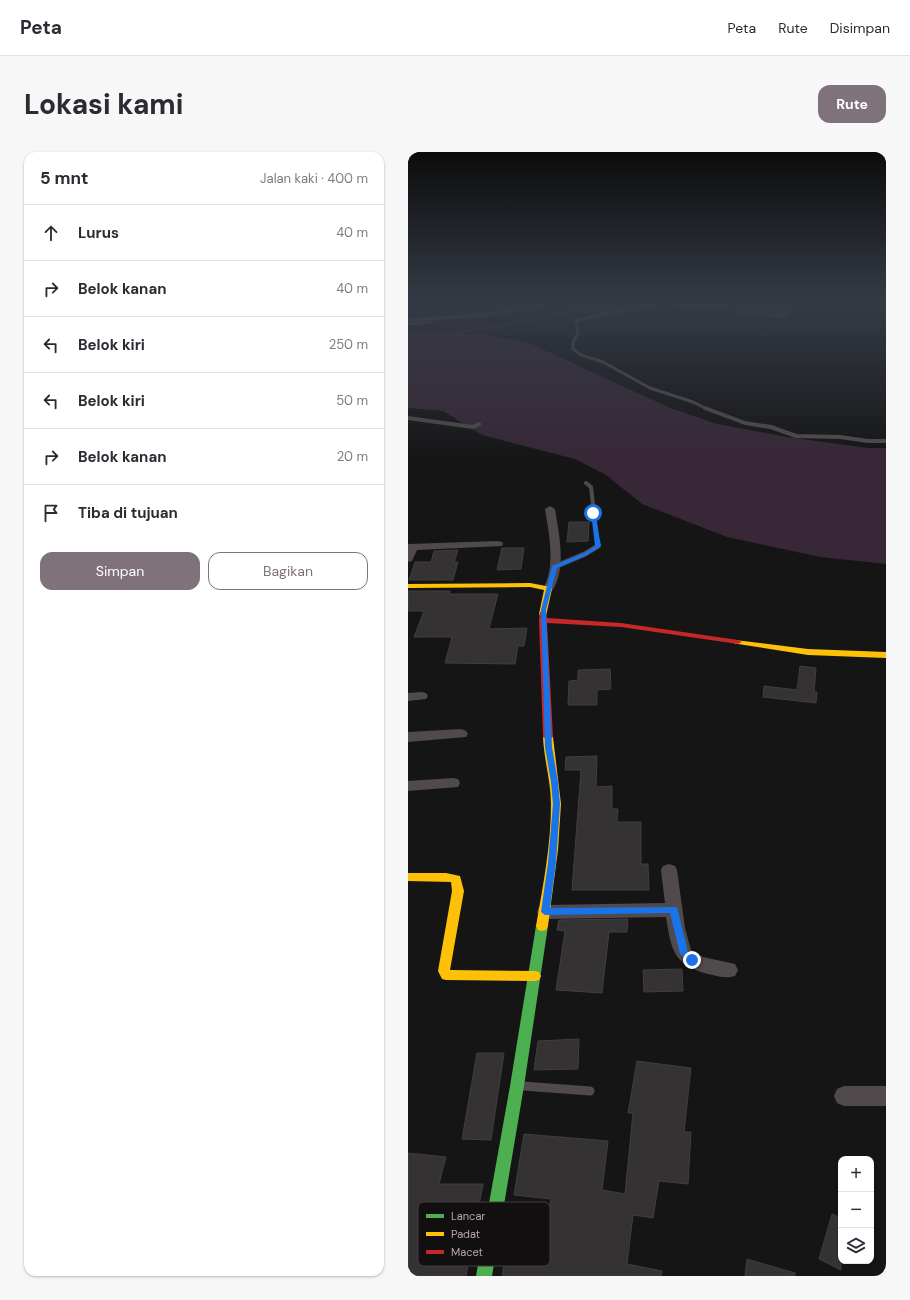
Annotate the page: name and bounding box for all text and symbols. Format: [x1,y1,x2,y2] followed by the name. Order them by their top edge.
[20,15,62,40] text: Peta
[728,19,756,37] text: Peta
[778,19,808,37] text: Rute
[830,19,890,37] text: Disimpan
[818,85,886,123] button: Rute
[24,86,183,123] text: Lokasi kami
[40,167,88,189] text: 5 mnt
[260,170,368,187] text: Jalan kaki · 400 m
[40,222,62,244] icon: ahead
[78,223,119,243] text: Lurus
[336,224,368,241] text: 40 m
[40,278,62,300] icon: right
[78,279,166,299] text: Belok kanan
[336,280,368,297] text: 40 m
[40,334,62,356] icon: left
[78,335,145,355] text: Belok kiri
[329,336,368,353] text: 250 m
[40,390,62,412] icon: left
[78,391,145,411] text: Belok kiri
[336,392,368,409] text: 50 m
[40,446,62,468] icon: right
[78,447,166,467] text: Belok kanan
[337,448,368,465] text: 20 m
[40,502,62,524] icon: arrive
[78,503,178,523] text: Tiba di tujuan
[584,504,602,522] route start
[40,552,200,590] button: Simpan
[208,552,368,590] button: Bagikan
[683,951,701,969] route end
[838,1156,874,1264] map controls
[838,1156,874,1192] button: +
[838,1192,874,1228] button: −
[418,1202,550,1266] legend
[451,1209,485,1223] text: Lancar
[451,1227,480,1241] text: Padat
[838,1228,874,1264] button: layers
[451,1245,483,1259] text: Macet

